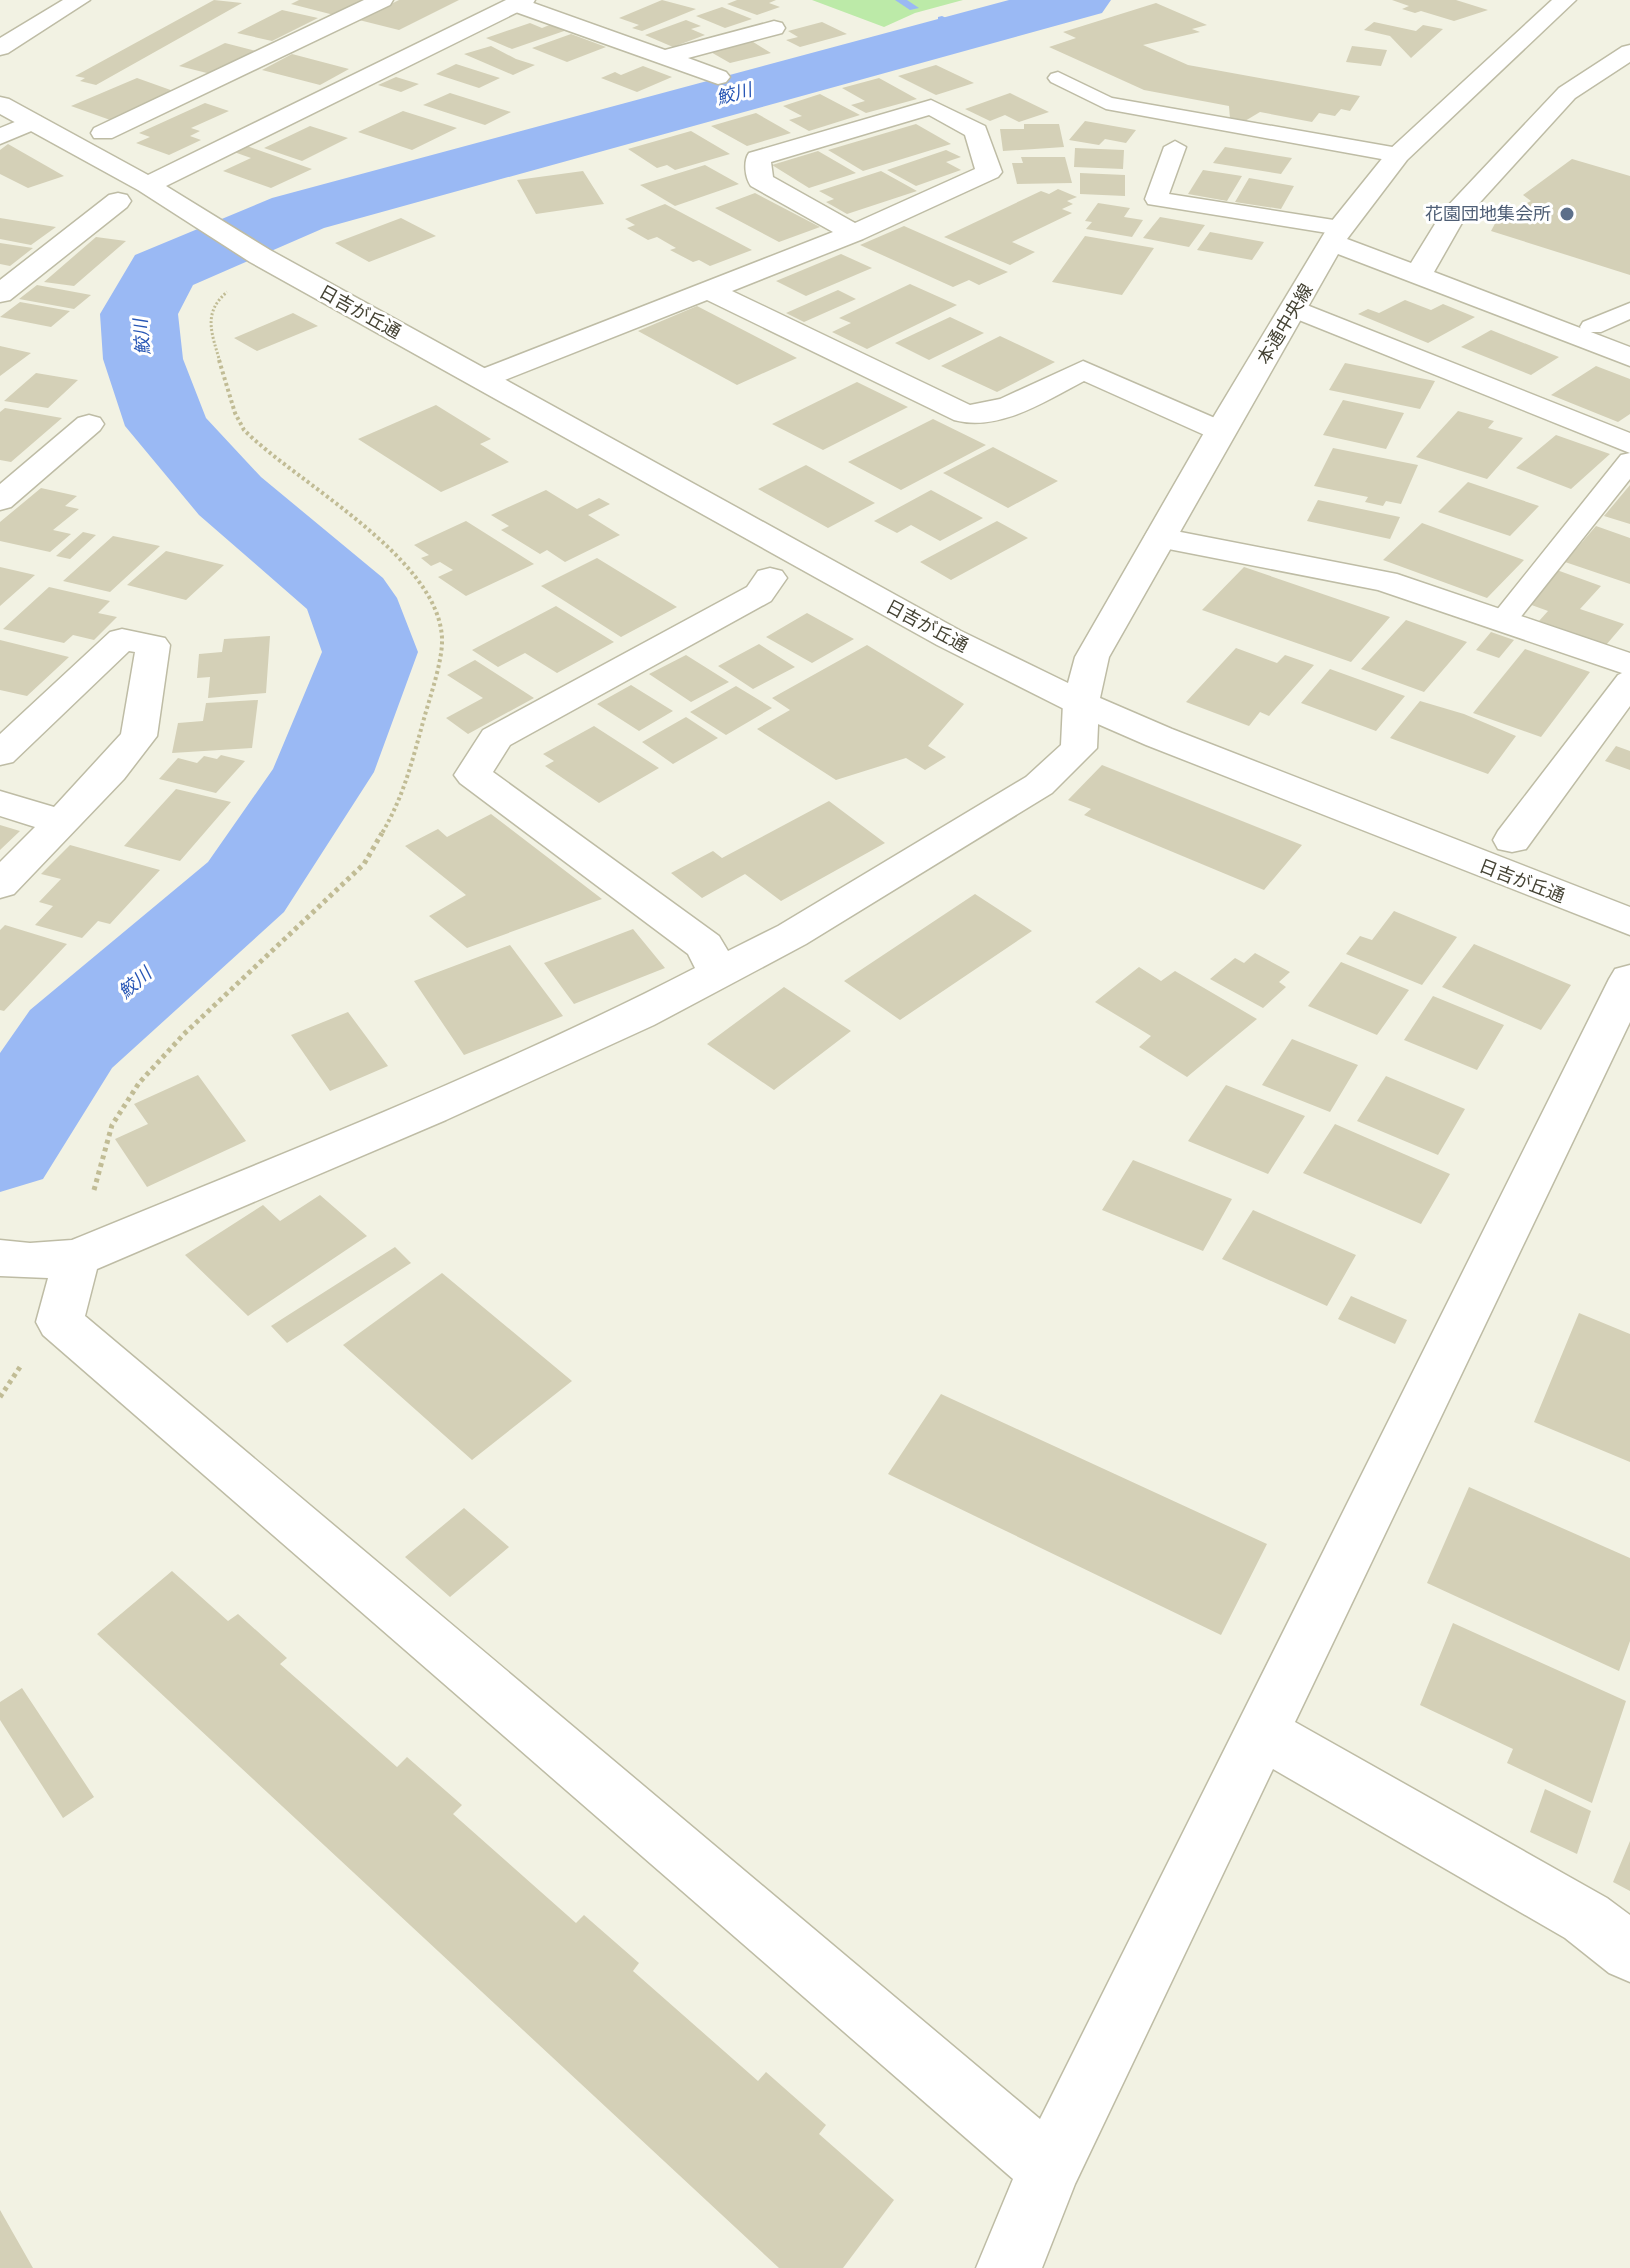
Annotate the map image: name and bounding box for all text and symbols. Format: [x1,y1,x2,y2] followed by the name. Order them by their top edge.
[714,77,756,109] water label: 鮫川
[1425,202,1551,225] place label: 花園団地集会所
[1558,205,1576,223] marker: 花園団地集会所
[1252,279,1318,368] street label: 本通中央線
[315,280,405,343] street label: 日吉が丘通
[128,316,155,356] water label: 鮫川
[882,594,972,657] street label: 日吉が丘通
[1476,854,1568,907] street label: 日吉が丘通
[114,961,157,1003] water label: 鮫川

